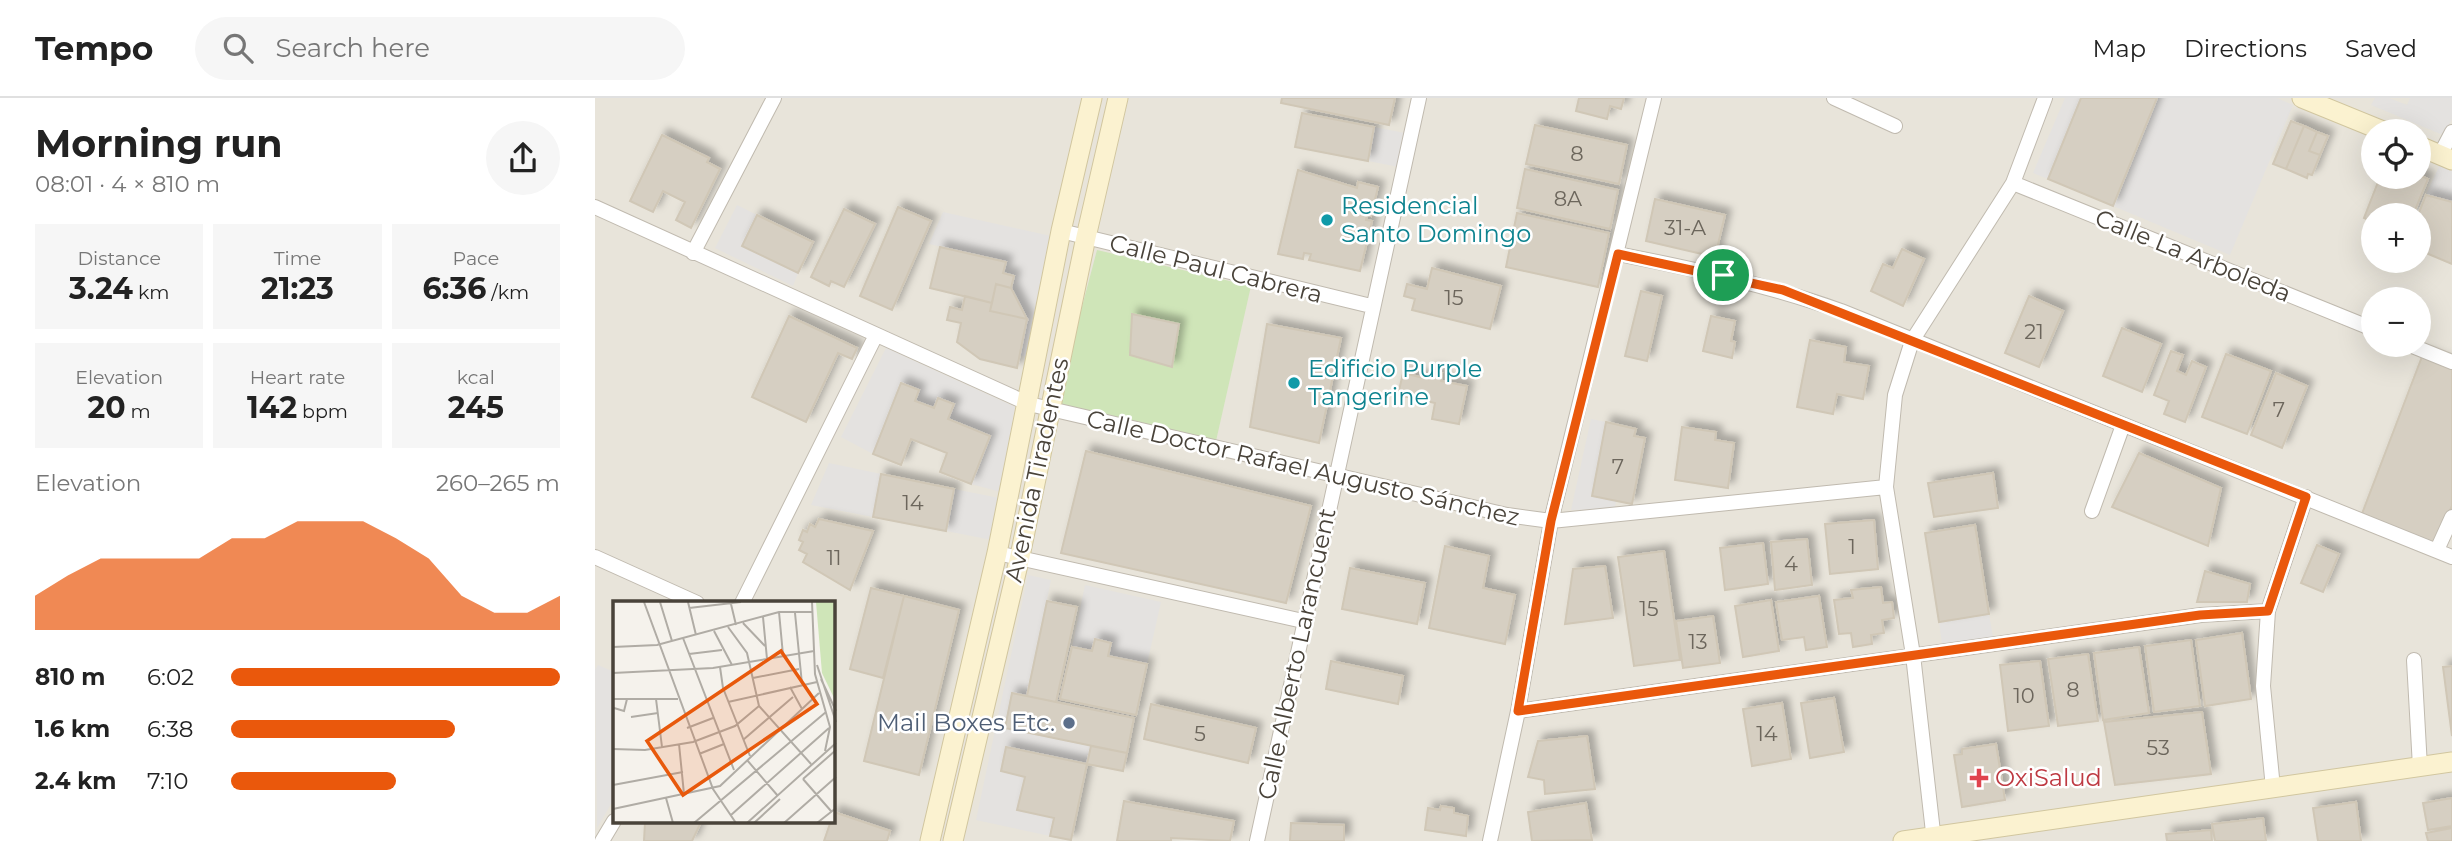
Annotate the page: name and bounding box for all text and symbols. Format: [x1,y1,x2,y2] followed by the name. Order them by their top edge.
[195,17,685,80] search box
[35,28,153,68] text: Tempo
[219,29,257,67] icon: search
[275,32,430,64] text: Search here
[2093,34,2146,63] text: Map
[2184,34,2307,63] text: Directions
[2345,34,2417,63] text: Saved
[2361,119,2431,357] map controls
[2361,119,2431,189] button: locate
[35,120,283,167] text: Morning run
[486,121,560,195] button: share
[1570,141,1584,166] house number: 8
[35,170,220,198] text: 08:01 · 4 × 810 m
[1554,186,1583,211] house number: 8A
[1341,191,1531,248] place label: Residencial Santo Domingo
[2091,203,2295,308] street label: Calle La Arboleda
[2361,203,2431,273] button: +
[1319,212,1335,228] marker: Residencial Santo Domingo
[1664,215,1707,240] house number: 31-A
[1107,228,1326,309] street label: Calle Paul Cabrera
[1693,245,1753,305] pin
[77,247,161,270] text: Distance
[274,247,321,270] text: Time
[453,247,499,270] text: Pace
[1704,256,1742,294] icon: arrive
[69,270,133,307] text: 3.24
[261,270,334,307] text: 21:23
[422,270,486,307] text: 6:36
[133,281,169,304] text: km
[486,281,529,304] text: /km
[1444,285,1464,310] house number: 15
[2361,287,2431,357] button: −
[2024,319,2044,344] house number: 21
[1308,354,1482,411] place label: Edificio Purple Tangerine
[999,355,1074,585] street label: Avenida Tiradentes
[75,366,163,389] text: Elevation
[250,366,345,389] text: Heart rate
[457,366,495,389] text: kcal
[1286,375,1302,391] marker: Edificio Purple Tangerine
[88,389,126,426] text: 20
[247,389,297,426] text: 142
[448,389,504,426] text: 245
[2273,397,2285,422] house number: 7
[126,400,151,423] text: m
[297,400,348,423] text: bpm
[1084,404,1522,532] street label: Calle Doctor Rafael Augusto Sánchez
[1612,454,1624,479] house number: 7
[35,469,141,497] text: Elevation
[436,469,560,497] text: 260–265 m
[902,490,924,515] house number: 14
[1251,505,1342,802] street label: Calle Alberto Larancuent
[1848,534,1856,559] house number: 1
[826,545,842,570] house number: 11
[1784,551,1798,576] house number: 4
[1639,596,1659,621] house number: 15
[613,601,835,824] inset map
[1688,629,1708,654] house number: 13
[35,663,105,691] text: 810 m
[147,663,194,691] text: 6:02
[2066,677,2080,702] house number: 8
[2013,683,2035,708] house number: 10
[877,708,1055,737] place label: Mail Boxes Etc.
[35,715,110,743] text: 1.6 km
[147,715,194,743] text: 6:38
[1061,715,1077,731] marker: Mail Boxes Etc.
[1194,721,1206,746] house number: 5
[1756,721,1778,746] house number: 14
[2146,735,2170,760] house number: 53
[1995,763,2102,792] place label: OxiSalud
[35,767,116,795] text: 2.4 km
[147,767,189,795] text: 7:10
[1969,768,1989,788] marker: OxiSalud

